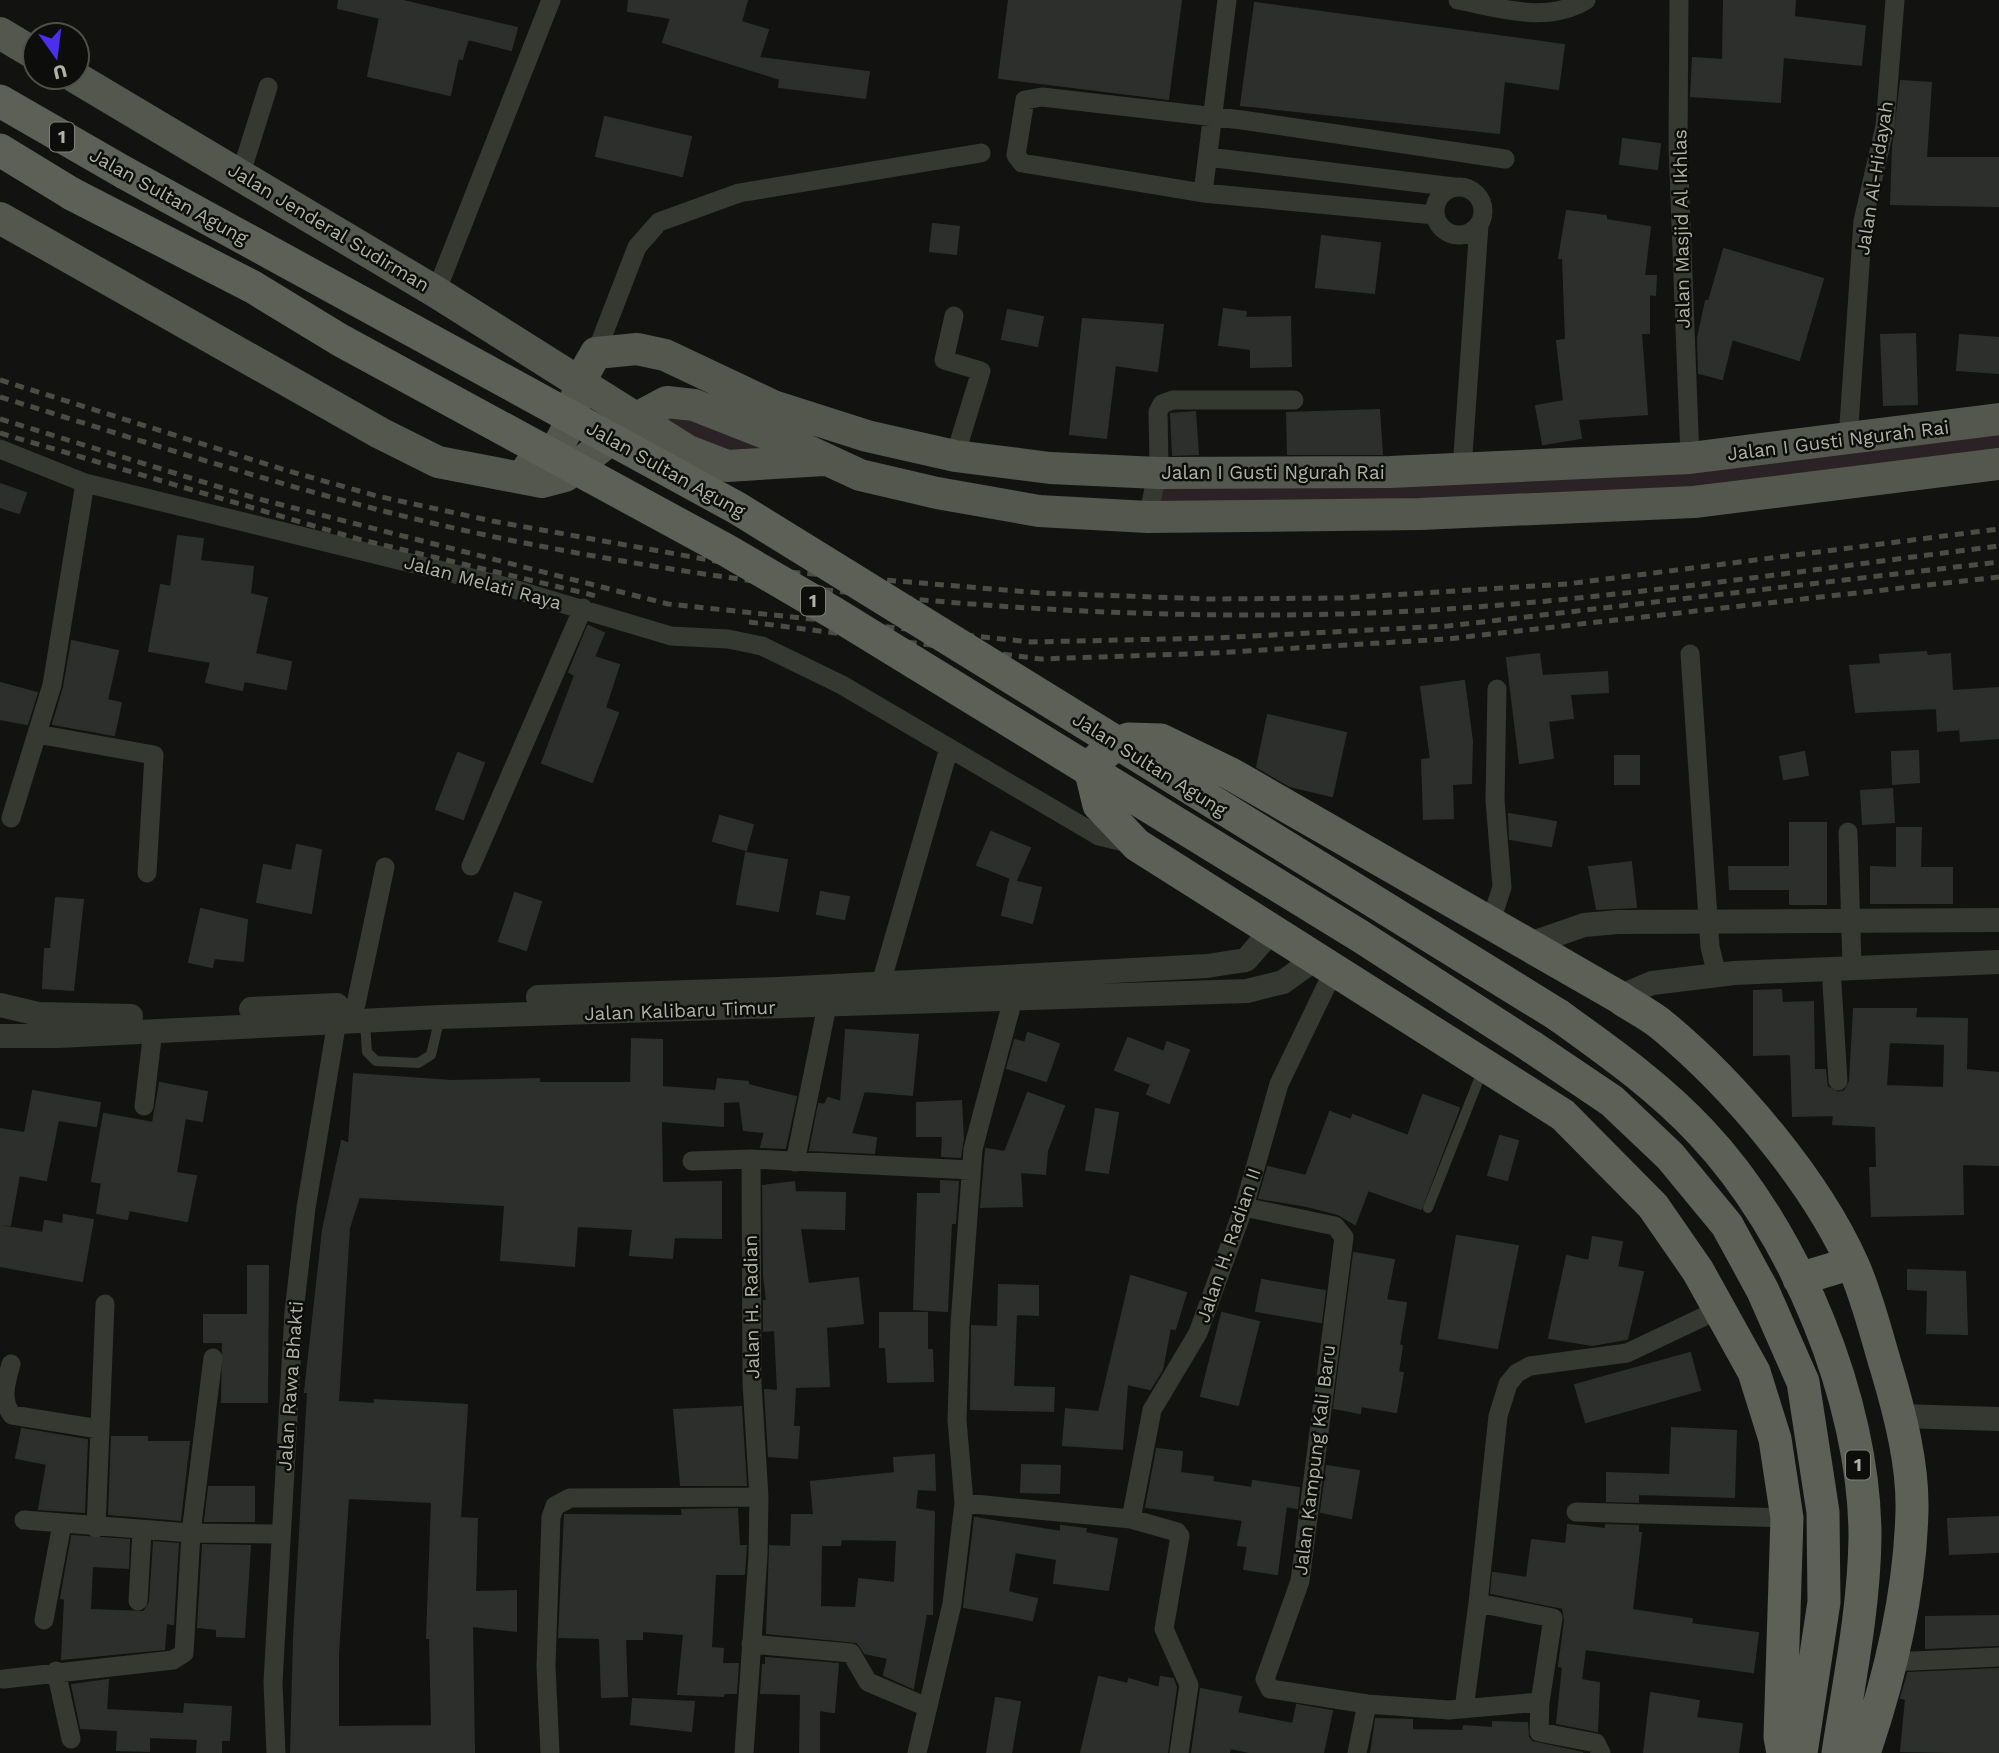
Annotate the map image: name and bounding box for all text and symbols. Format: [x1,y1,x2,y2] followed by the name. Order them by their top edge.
[21,21,91,91] north arrow
[51,59,69,85] text: U
[1851,99,1898,257] street label: Jalan Al-Hidayah
[50,122,74,152] road number: 1
[1668,129,1695,329] street label: Jalan Masjid Al Ikhlas
[85,143,253,250] street label: Jalan Sultan Agung
[224,158,434,297] street label: Jalan Jenderal Sudirman
[1726,415,1950,466] street label: Jalan I Gusti Ngurah Rai
[582,416,750,523] street label: Jalan Sultan Agung
[1161,461,1385,484] street label: Jalan I Gusti Ngurah Rai
[402,550,564,615] street label: Jalan Melati Raya
[801,586,825,616] road number: 1
[1068,708,1232,822] street label: Jalan Sultan Agung
[584,996,776,1025] street label: Jalan Kalibaru Timur
[1191,1165,1266,1326] street label: Jalan H. Radian II
[739,1235,764,1379] street label: Jalan H. Radian
[273,1300,308,1472] street label: Jalan Rawa Bhakti
[1289,1344,1340,1577] street label: Jalan Kampung Kali Baru
[1846,1450,1870,1480] road number: 1

